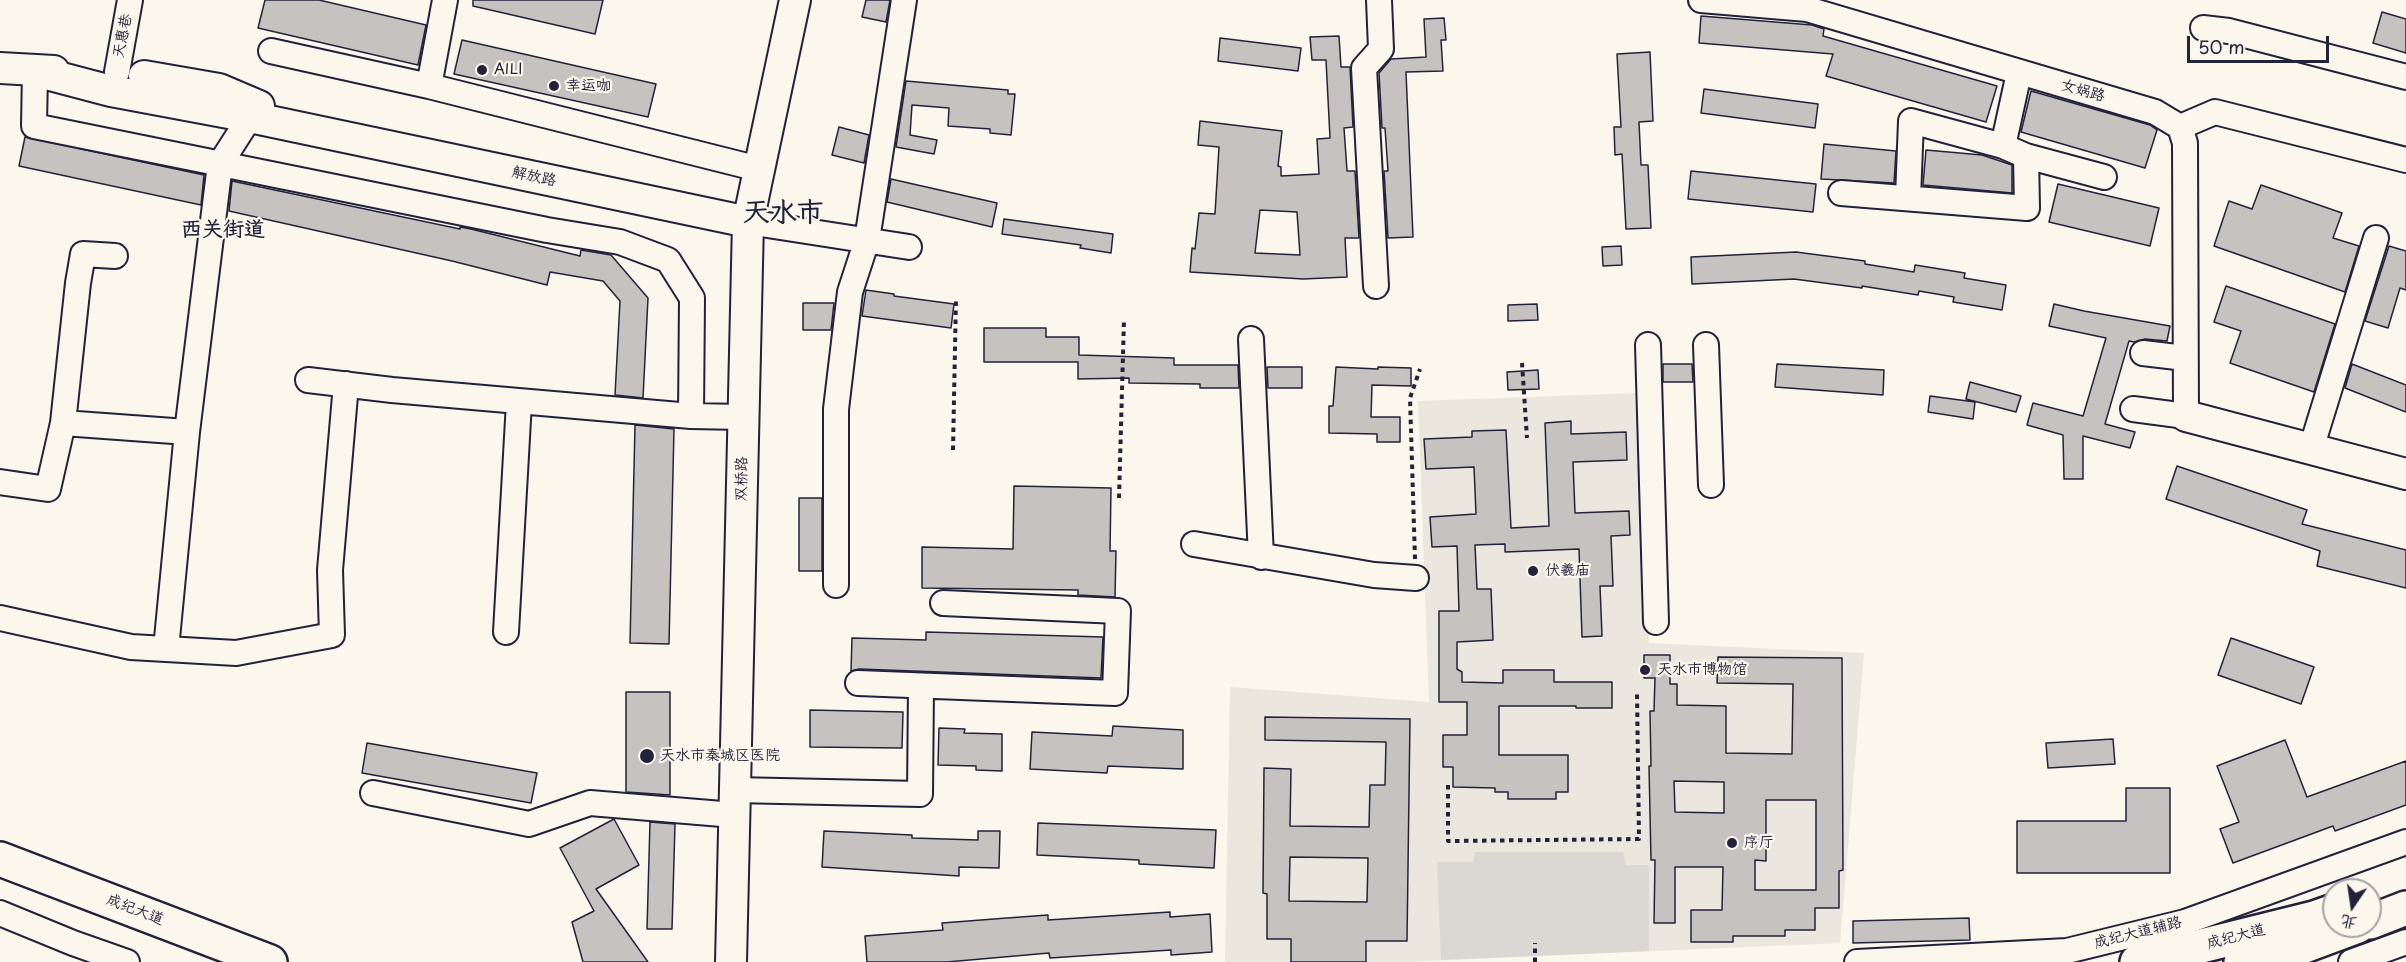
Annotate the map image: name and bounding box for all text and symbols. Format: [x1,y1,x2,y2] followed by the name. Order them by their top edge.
[110,12,136,60] street label: 天惠巷
[2190,24,2332,62] scale bar
[2198,33,2245,60] text: 50 m
[494,61,522,79] place label: AILI
[475,63,489,77] marker: AILI
[2059,76,2107,106] street label: 女娲路
[566,77,611,95] place label: 幸运咖
[547,79,561,93] marker: 幸运咖
[510,164,558,190] street label: 解放路
[743,198,823,230] district label: 天水市
[181,217,265,243] district label: 西关街道
[733,456,751,502] street label: 双桥路
[1545,562,1590,580] place label: 伏羲庙
[1526,564,1540,578] marker: 伏羲庙
[1657,661,1747,679] place label: 天水市博物馆
[1638,663,1652,677] marker: 天水市博物馆
[638,747,656,765] marker: 天水市秦城区医院
[660,747,780,765] place label: 天水市秦城区医院
[1744,834,1774,852] place label: 序厅
[1725,836,1739,850] marker: 序厅
[2322,878,2382,938] north arrow
[104,891,166,929] street label: 成纪大道
[2338,910,2359,937] text: 北
[2092,913,2184,953] street label: 成纪大道辅路
[2205,921,2267,953] street label: 成纪大道

